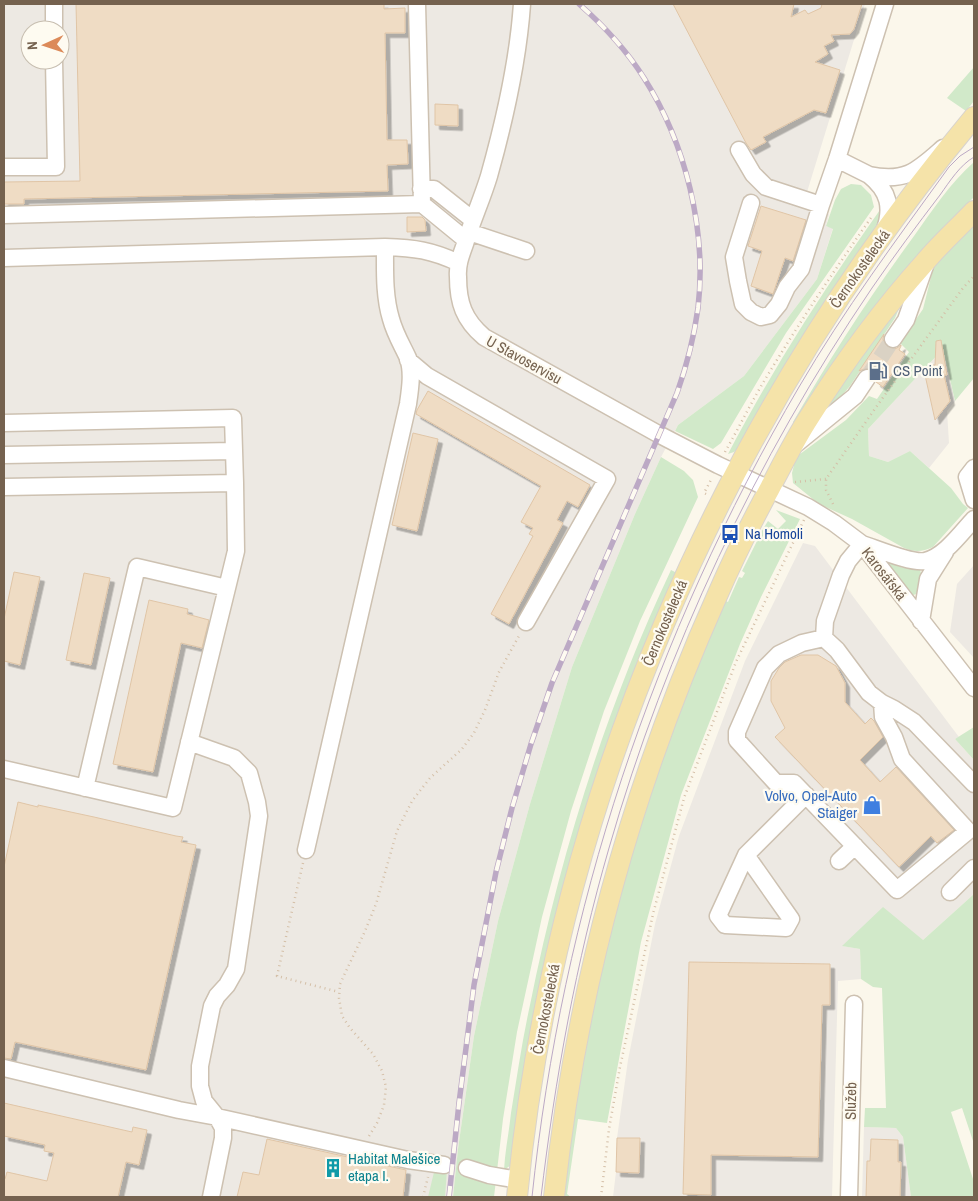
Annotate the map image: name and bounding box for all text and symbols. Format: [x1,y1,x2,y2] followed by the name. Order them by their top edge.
[20,20,70,70] north arrow
[23,41,41,50] text: N
[825,225,895,312] street label: Černokostelecká
[483,330,566,389] street label: U Stavoservisu
[867,360,889,382] fuel station icon: CS Point
[893,360,943,381] place label: CS Point
[719,523,741,545] bus stop icon: Na Homoli
[745,523,803,544] place label: Na Homoli
[857,543,912,605] street label: Karosářská
[637,576,692,669] street label: Černokostelecká
[765,785,857,823] place label: Volvo, Opel-Auto Staiger
[861,794,883,816] shop icon: Volvo, Opel-Auto Staiger
[526,962,565,1056] street label: Černokostelecká
[840,1082,861,1120] street label: Služeb
[348,1148,440,1186] place label: Habitat Malešice etapa I.
[322,1157,344,1179] building icon: Habitat Malešice etapa I.

